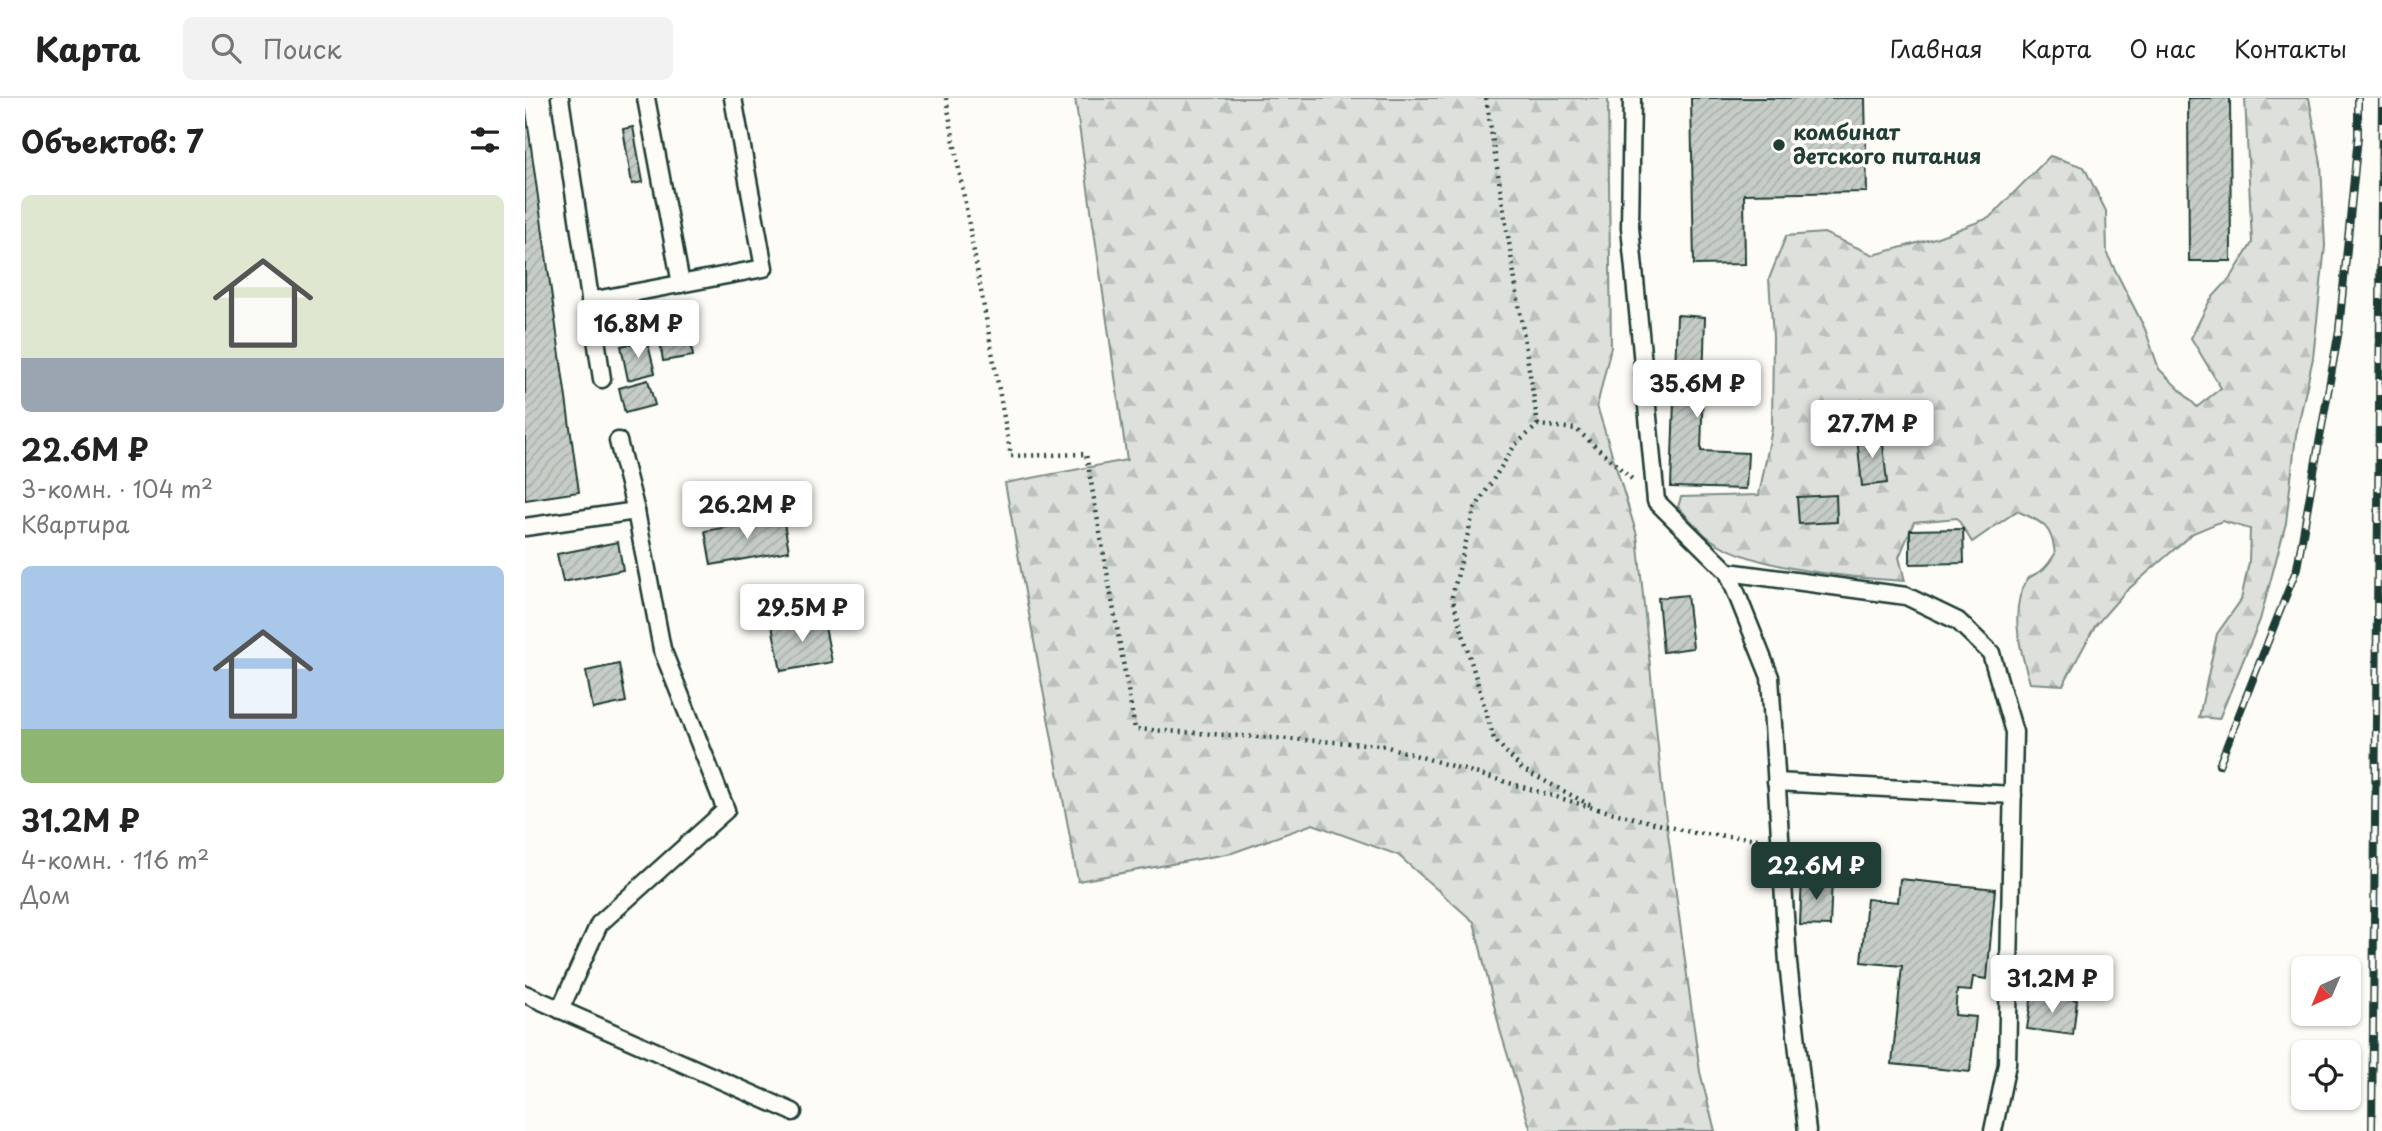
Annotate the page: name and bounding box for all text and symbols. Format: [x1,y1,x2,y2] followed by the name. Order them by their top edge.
[183,17,673,80] search box
[35,23,141,73] text: Карта
[207,29,245,67] icon: search
[263,29,342,68] text: Поиск
[1890,30,1983,66] text: Главная
[2021,30,2091,66] text: Карта
[2129,30,2196,66] text: О нас
[2234,30,2347,66] text: Контакты
[1793,115,1981,171] place label: комбинат детского питания
[21,118,204,163] text: Объектов: 7
[466,121,504,159] icon: filters
[1771,137,1787,153] marker: комбинат детского питания
[200,240,326,366] icon: home
[573,300,703,360] pin: 16.8M ₽
[593,305,683,340] text: 16.8M ₽
[1632,360,1762,420] pin: 35.6M ₽
[1649,365,1745,400] text: 35.6M ₽
[1807,400,1937,460] pin: 27.7M ₽
[1827,405,1917,440] text: 27.7M ₽
[21,426,148,471] text: 22.6M ₽
[21,471,213,506] text: 3-комн. · 104 m²
[682,482,812,541] pin: 26.2M ₽
[698,486,796,521] text: 26.2M ₽
[21,506,129,541] text: Квартира
[737,584,867,644] pin: 29.5M ₽
[756,589,848,624] text: 29.5M ₽
[200,611,326,737] icon: home
[21,797,140,842] text: 31.2M ₽
[21,842,209,877] text: 4-комн. · 116 m²
[1751,842,1881,902] pin: 22.6M ₽
[1767,847,1865,882] text: 22.6M ₽
[21,877,70,912] text: Дом
[1987,956,2117,1015] pin: 31.2M ₽
[2291,956,2361,1026] north arrow
[2291,956,2361,1110] map controls
[2007,960,2097,995] text: 31.2M ₽
[2291,1040,2361,1110] button: locate

